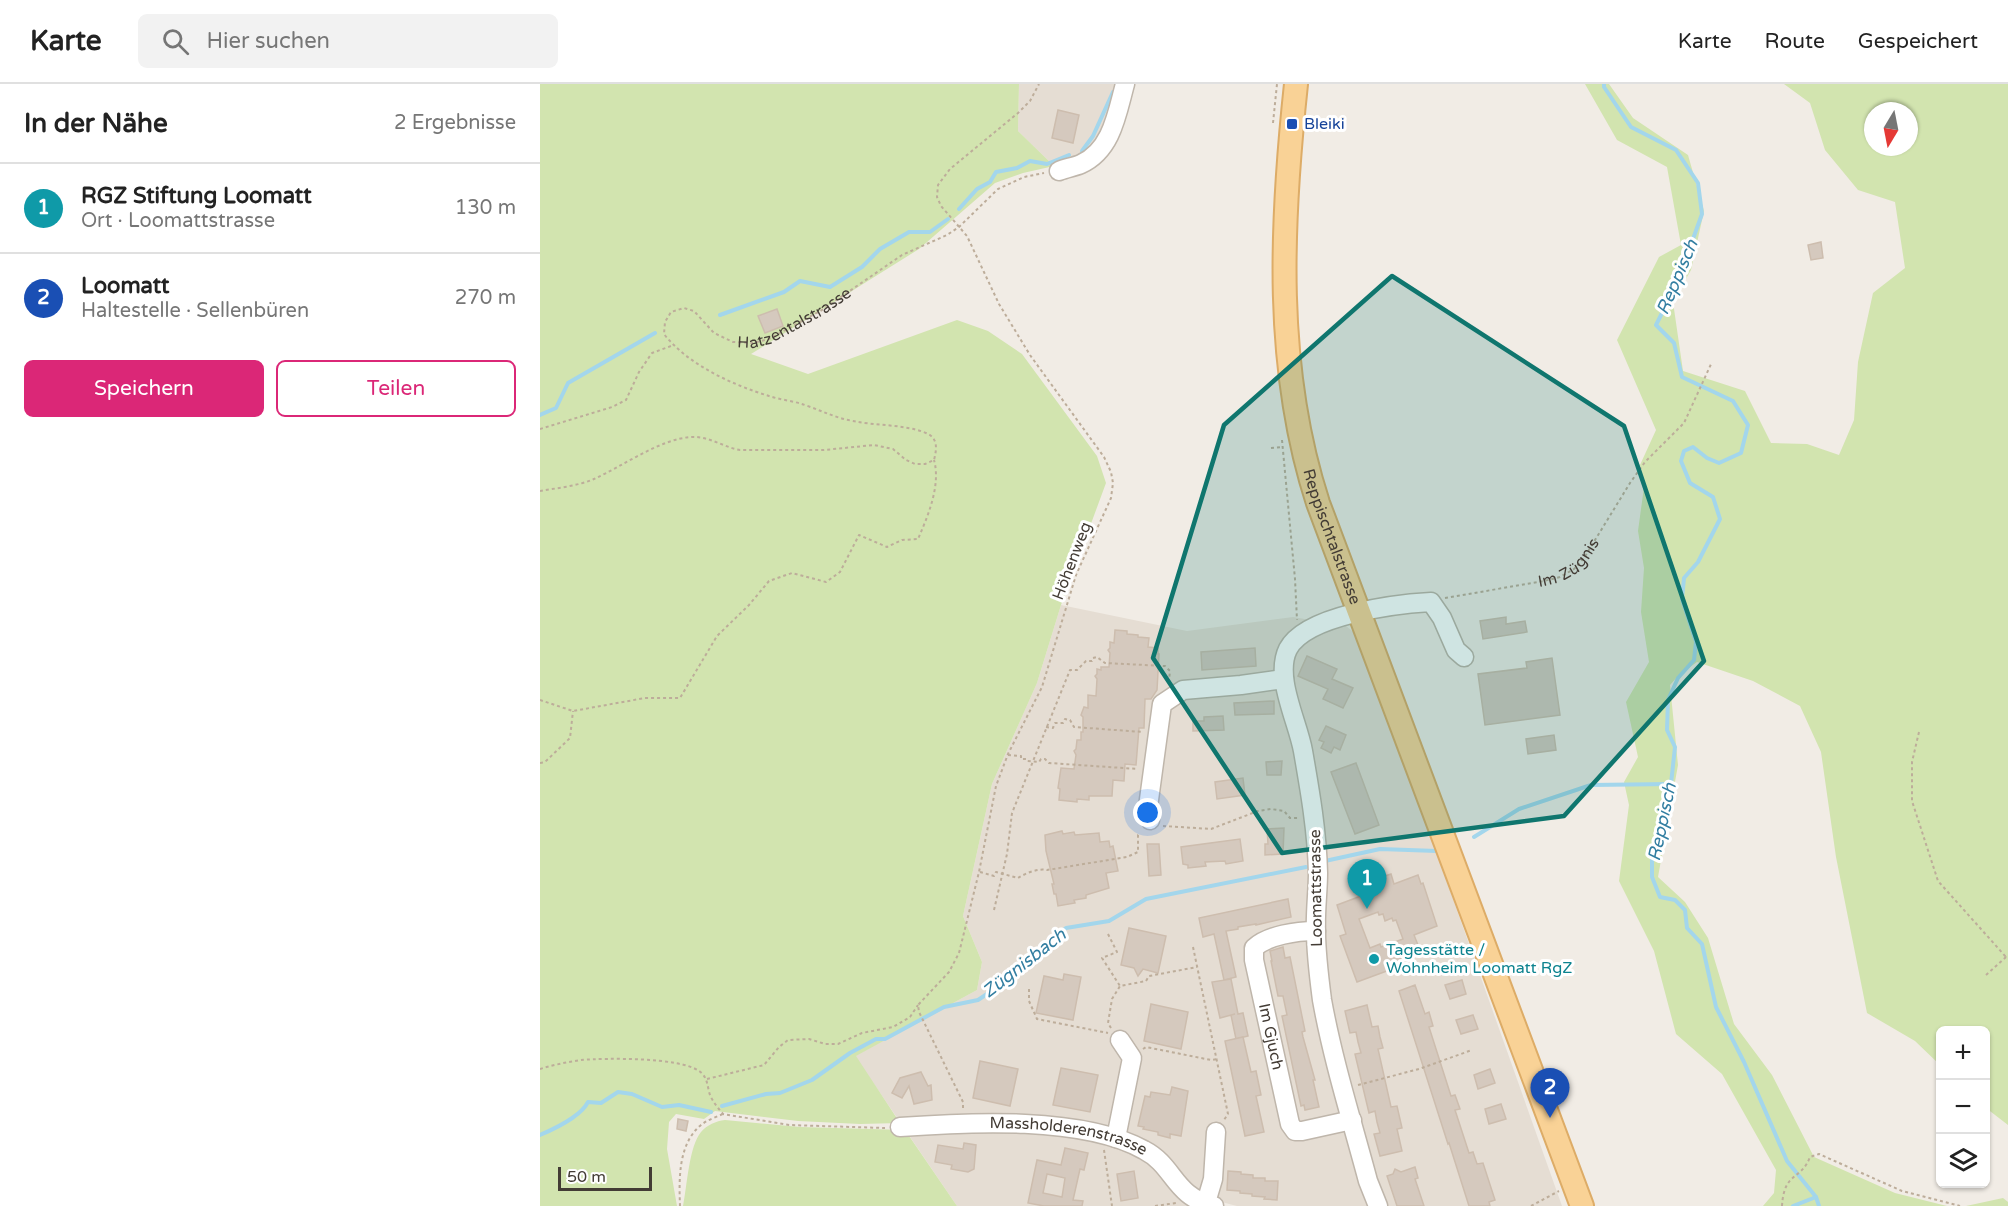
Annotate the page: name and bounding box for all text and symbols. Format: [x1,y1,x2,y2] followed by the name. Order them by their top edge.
[138,14,558,68] search box
[30,24,102,58] text: Karte
[159,25,192,58] icon: search
[207,28,330,54] text: Hier suchen
[1678,29,1732,54] text: Karte
[1765,29,1825,54] text: Route
[1858,29,1978,54] text: Gespeichert
[1864,102,1918,156] north arrow
[24,108,168,139] text: In der Nähe
[394,111,516,135] text: 2 Ergebnisse
[1304,114,1345,134] place label: Bleiki
[1285,117,1299,131] marker: Bleiki
[81,183,312,209] text: RGZ Stiftung Loomatt
[37,196,50,220] text: 1
[455,196,516,220] text: 130 m
[81,209,275,233] text: Ort · Loomattstrasse
[1651,235,1703,318] water label: Reppisch
[81,273,170,299] text: Loomatt
[737,283,855,354] street label: Hatzentalstrasse
[37,286,50,310] text: 2
[455,286,516,310] text: 270 m
[81,299,309,323] text: Haltestelle · Sellenbüren
[24,360,264,417] button: Speichern
[276,360,516,417] button: Teilen
[1298,467,1365,607] street label: Reppischtalstrasse
[1048,519,1096,603] street label: Höhenweg
[1537,534,1604,592] street label: Im Zügnis
[1643,780,1681,863] water label: Reppisch
[1133,798,1162,827] your location
[1305,829,1327,947] street label: Loomattstrasse
[1348,860,1386,909] pin: 1
[978,923,1071,1002] water label: Zügnisbach
[1386,940,1573,978] place label: Tagesstätte / Wohnheim Loomatt RgZ
[1367,952,1381,966] marker: Tagesstätte / Wohnheim Loomatt RgZ
[1254,1002,1288,1072] street label: Im Gjuch
[1936,1026,1990,1188] map controls
[1936,1026,1990,1080] button: +
[1530,1068,1570,1118] pin: 2
[1936,1080,1990,1134] button: −
[990,1113,1151,1160] street label: Massholderenstrasse
[1936,1134,1990,1188] button: layers
[558,1164,652,1192] scale bar
[567,1167,606,1187] text: 50 m

